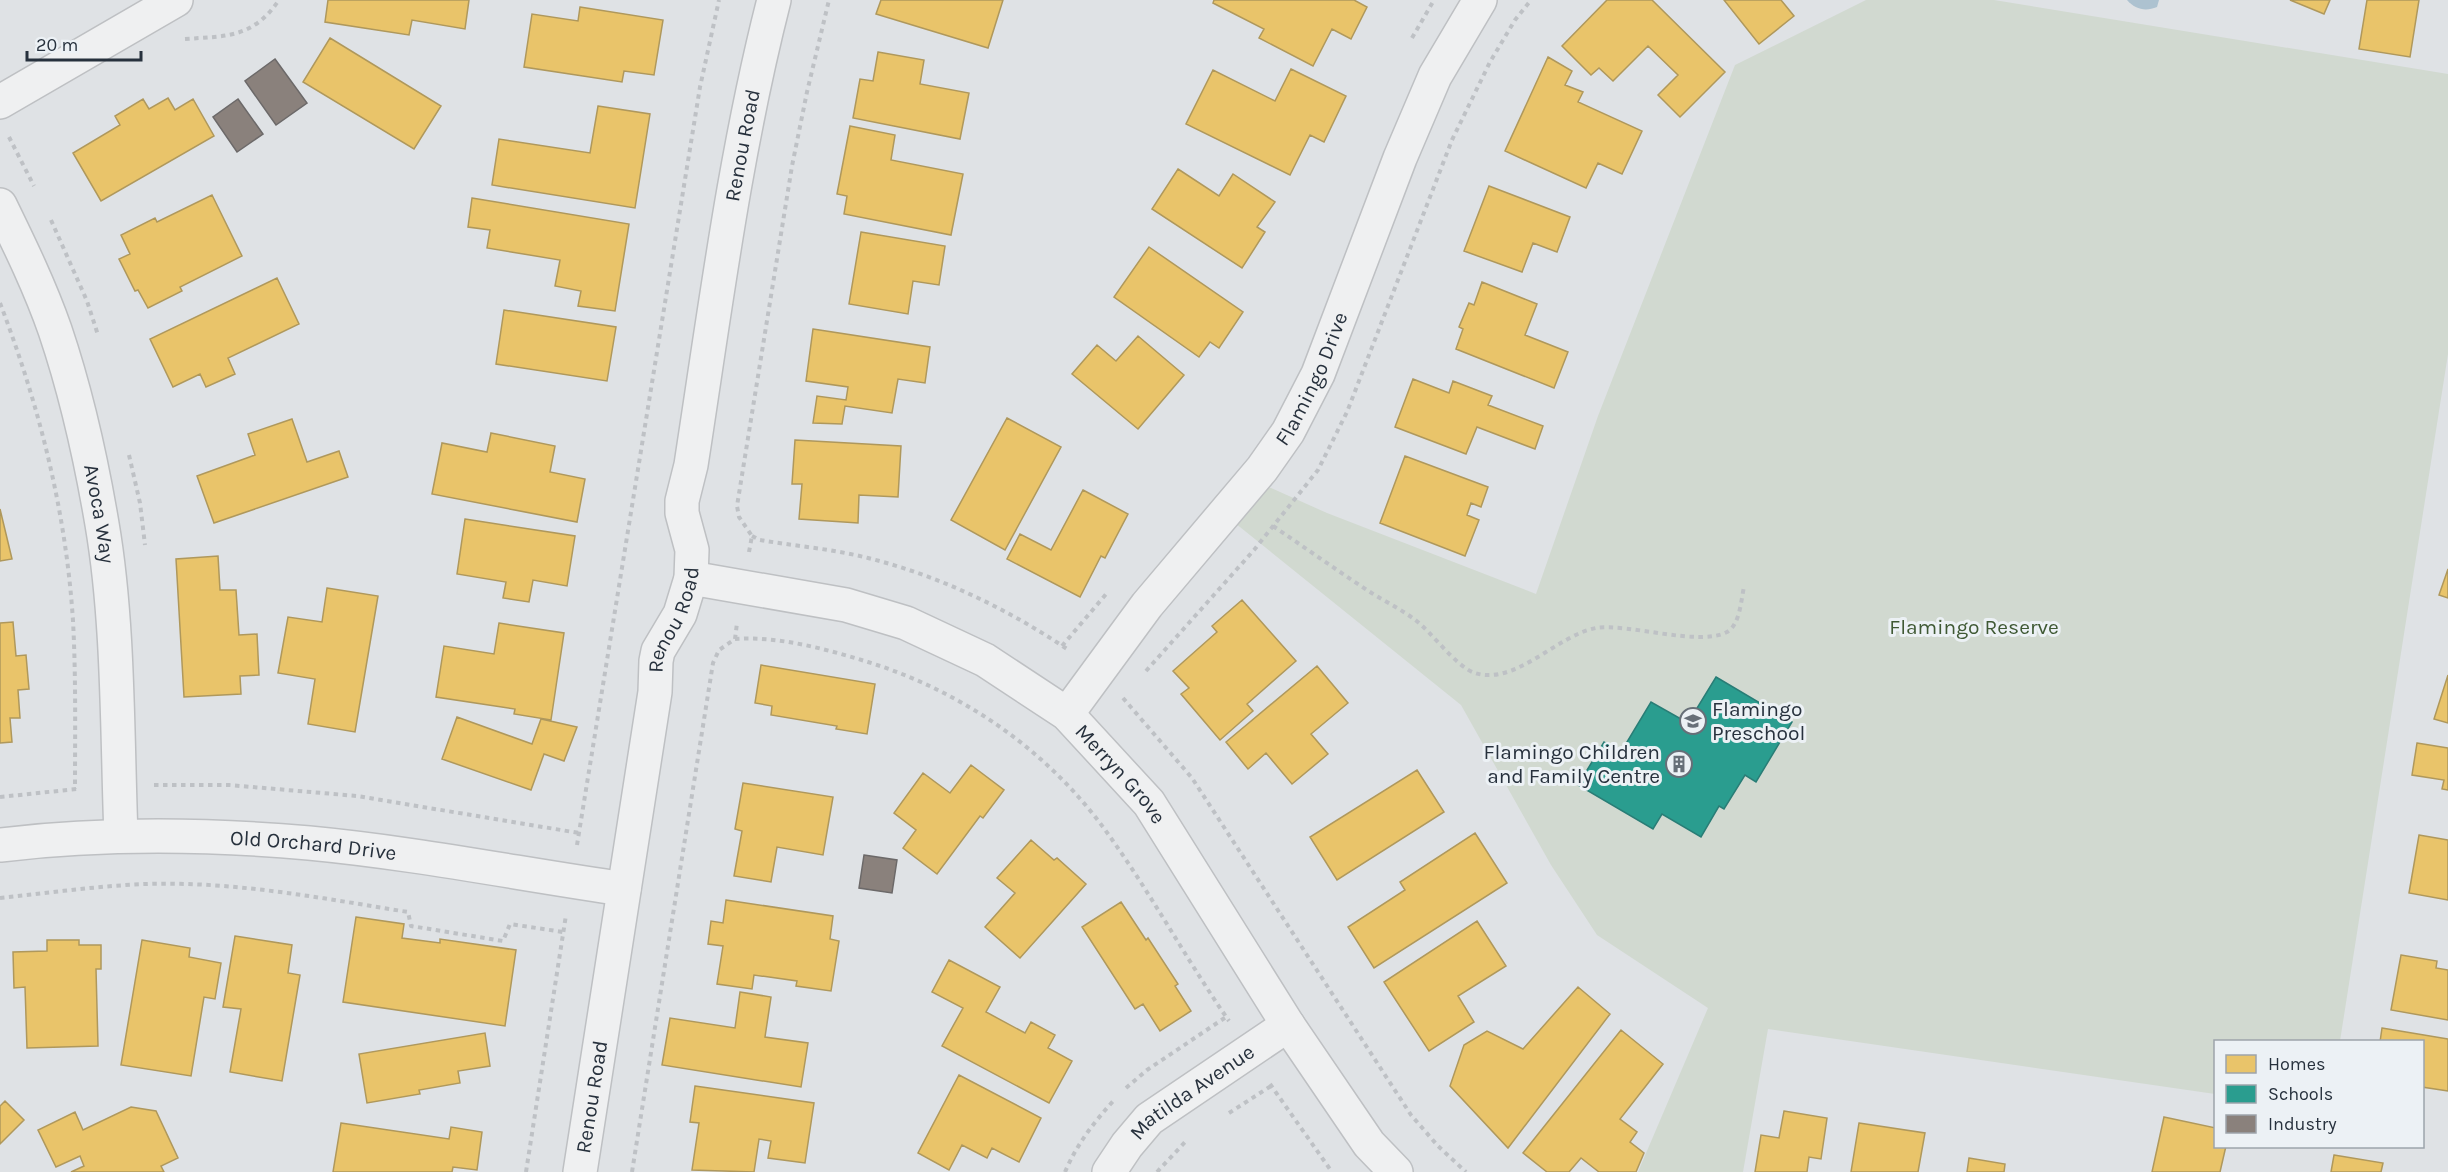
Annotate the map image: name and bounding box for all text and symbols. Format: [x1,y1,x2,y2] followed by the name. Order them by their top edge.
[27,24,141,62] scale bar
[36,34,78,56] text: 20 m
[720,87,765,203] street label: Renou Road
[1270,309,1352,450] street label: Flamingo Drive
[79,462,120,565] street label: Avoca Way
[644,566,703,673] street label: Renou Road
[1889,615,2059,639] park label: Flamingo Reserve
[1712,697,1805,745] place label: Flamingo Preschool
[1678,706,1708,736] school or university icon: Flamingo Preschool
[1070,719,1171,828] street label: Merryn Grove
[1483,740,1660,788] place label: Flamingo Children and Family Centre
[1664,749,1694,779] building icon: Flamingo Children and Family Centre
[229,826,398,865] street label: Old Orchard Drive
[571,1039,612,1155] street label: Renou Road
[1125,1039,1259,1145] street label: Matilda Avenue
[2214,1040,2424,1148] legend
[2268,1053,2325,1075] text: Homes
[2268,1083,2333,1105] text: Schools
[2268,1113,2337,1135] text: Industry

